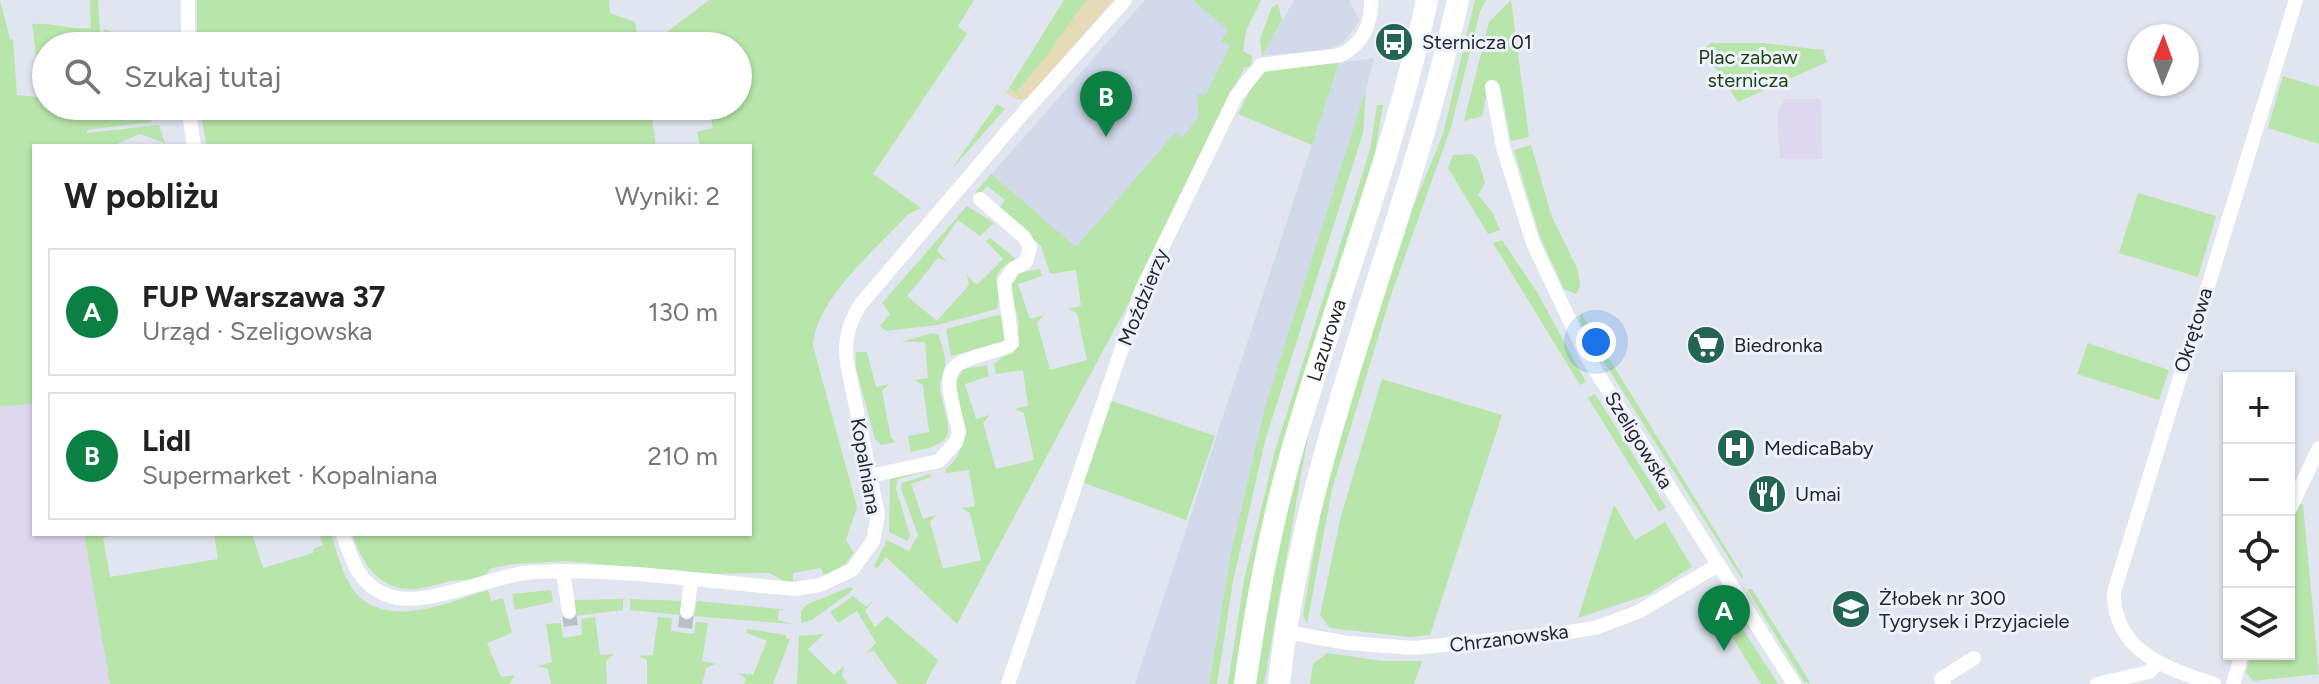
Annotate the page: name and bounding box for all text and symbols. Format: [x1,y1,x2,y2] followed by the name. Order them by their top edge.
[1373,21,1415,63] bus stop icon: Sternicza 01
[2127,24,2199,96] north arrow
[1422,30,1532,54] place label: Sternicza 01
[32,32,752,120] search box
[1698,45,1798,92] park label: Plac zabaw sternicza
[60,54,104,98] icon: search
[124,58,282,95] text: Szukaj tutaj
[1080,71,1132,137] pin: B
[64,176,219,217] text: W pobliżu
[615,180,720,212] text: Wyniki: 2
[1113,245,1174,349] street label: Moździerzy
[142,278,386,315] text: FUP Warszawa 37
[2169,285,2217,375] street label: Okrętowa
[83,296,101,328] text: A
[648,296,718,328] text: 130 m
[1302,296,1351,384] street label: Lazurowa
[142,315,373,347] text: Urząd · Szeligowska
[1576,322,1616,362] your location
[1685,324,1727,366] supermarket icon: Biedronka
[1734,333,1823,357] place label: Biedronka
[2223,372,2295,660] map controls
[2223,372,2295,444] button: +
[1600,387,1678,493] street label: Szeligowska
[846,416,886,516] street label: Kopalniana
[142,422,191,459] text: Lidl
[1715,427,1757,469] hospital icon: MedicaBaby
[1764,436,1874,460] place label: MedicaBaby
[84,440,100,472] text: B
[648,440,718,472] text: 210 m
[2223,444,2295,516] button: −
[142,459,437,491] text: Supermarket · Kopalniana
[1746,473,1788,515] restaurant icon: Umai
[1795,482,1841,506] place label: Umai
[2223,516,2295,588] button: locate
[1698,585,1750,651] pin: A
[1879,586,2070,633] place label: Żłobek nr 300 Tygrysek i Przyjaciele
[1830,588,1872,630] school or university icon: Żłobek nr 300 Tygrysek i Przyjaciele
[2223,588,2295,660] button: layers
[1448,619,1570,657] street label: Chrzanowska

